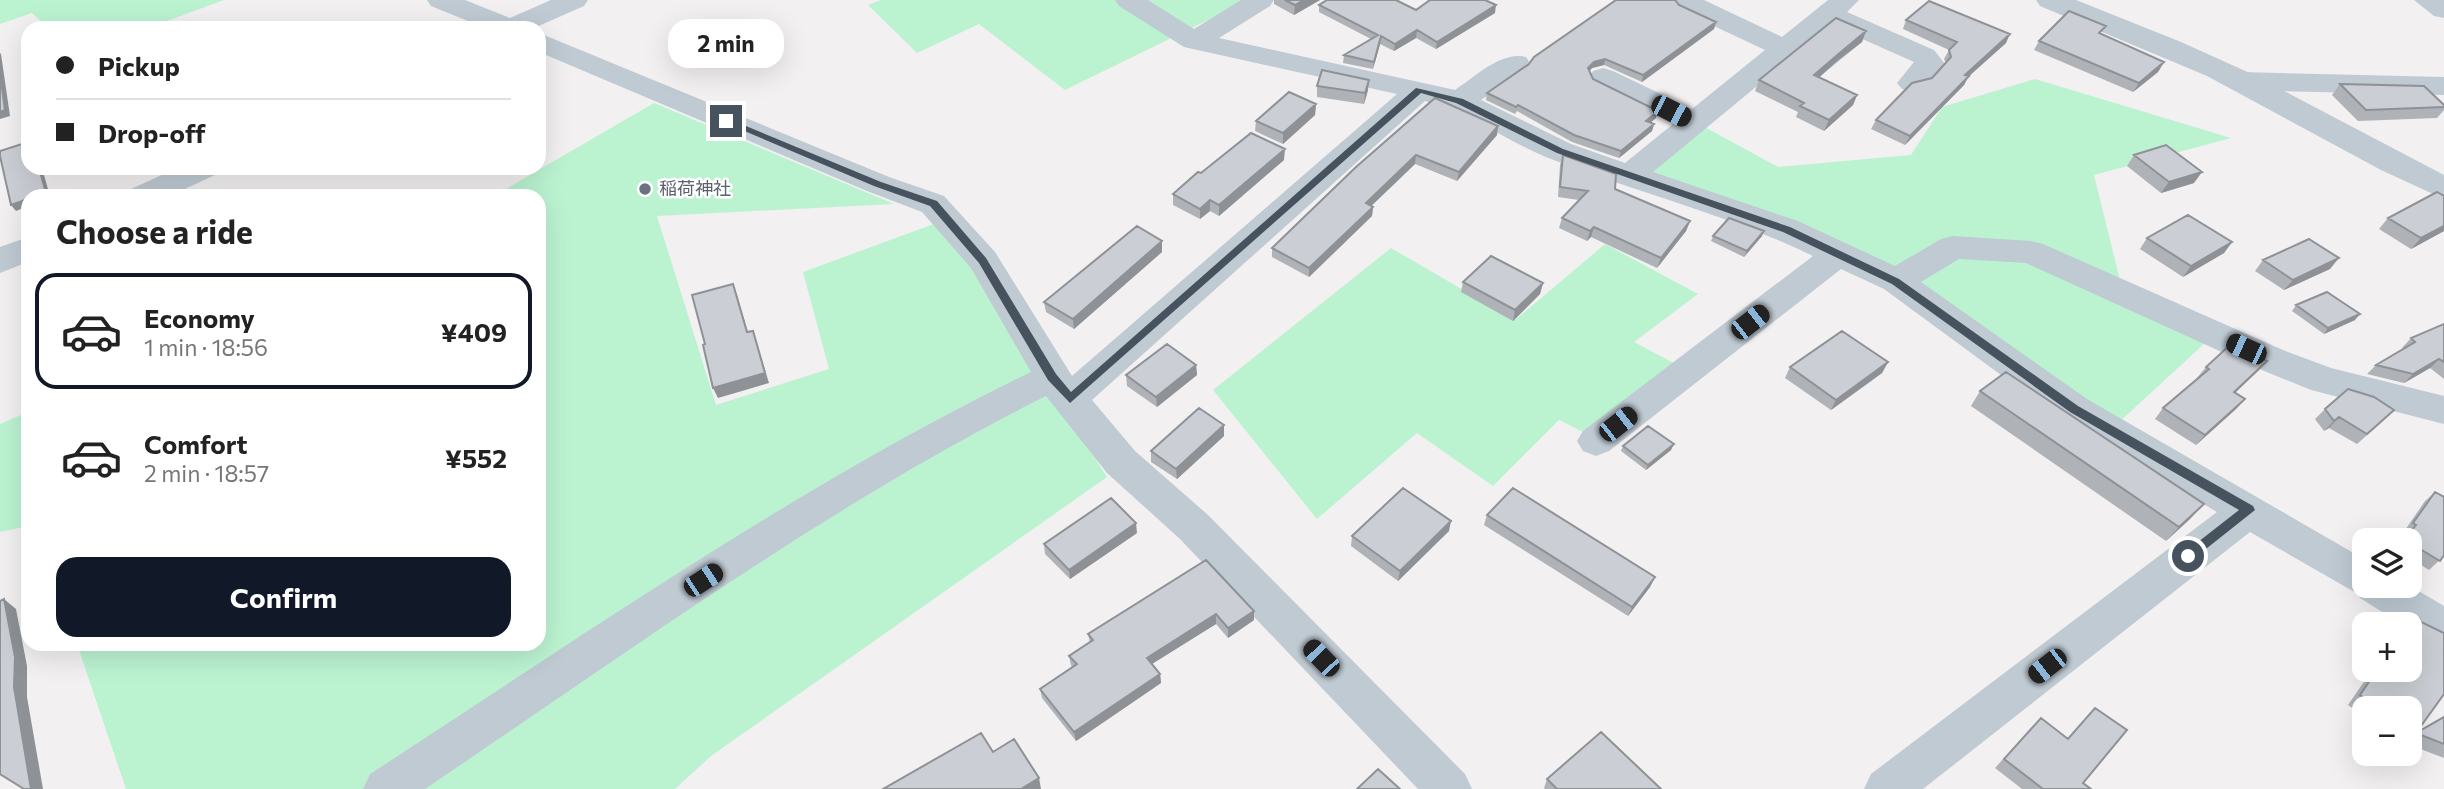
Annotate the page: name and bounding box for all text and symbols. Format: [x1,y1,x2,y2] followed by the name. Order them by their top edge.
[668,19,784,68] callout: 2 min
[697,29,755,57] text: 2 min
[98,50,180,81] text: Pickup
[1648,92,1695,130] car
[710,105,742,137] route end
[98,117,205,148] text: Drop-off
[659,177,731,199] place label: 稲荷神社
[637,181,653,197] marker: 稲荷神社
[56,211,253,251] text: Choose a ride
[60,300,123,363] icon: car
[1727,301,1774,343] car
[144,302,255,333] text: Economy
[441,316,507,347] text: ¥409
[2223,331,2270,367] car
[144,333,268,361] text: 1 min · 18:56
[1595,403,1642,445] car
[60,426,123,489] icon: car
[144,428,247,459] text: Comfort
[445,442,507,473] text: ¥552
[144,459,269,487] text: 2 min · 18:57
[2352,528,2422,766] map controls
[2352,528,2422,598] button: layers
[2172,540,2204,572] route start
[56,557,511,637] button: Confirm
[680,560,727,600] car
[2352,612,2422,682] button: +
[1299,636,1344,680] car
[2024,645,2071,687] car
[2352,696,2422,766] button: −

